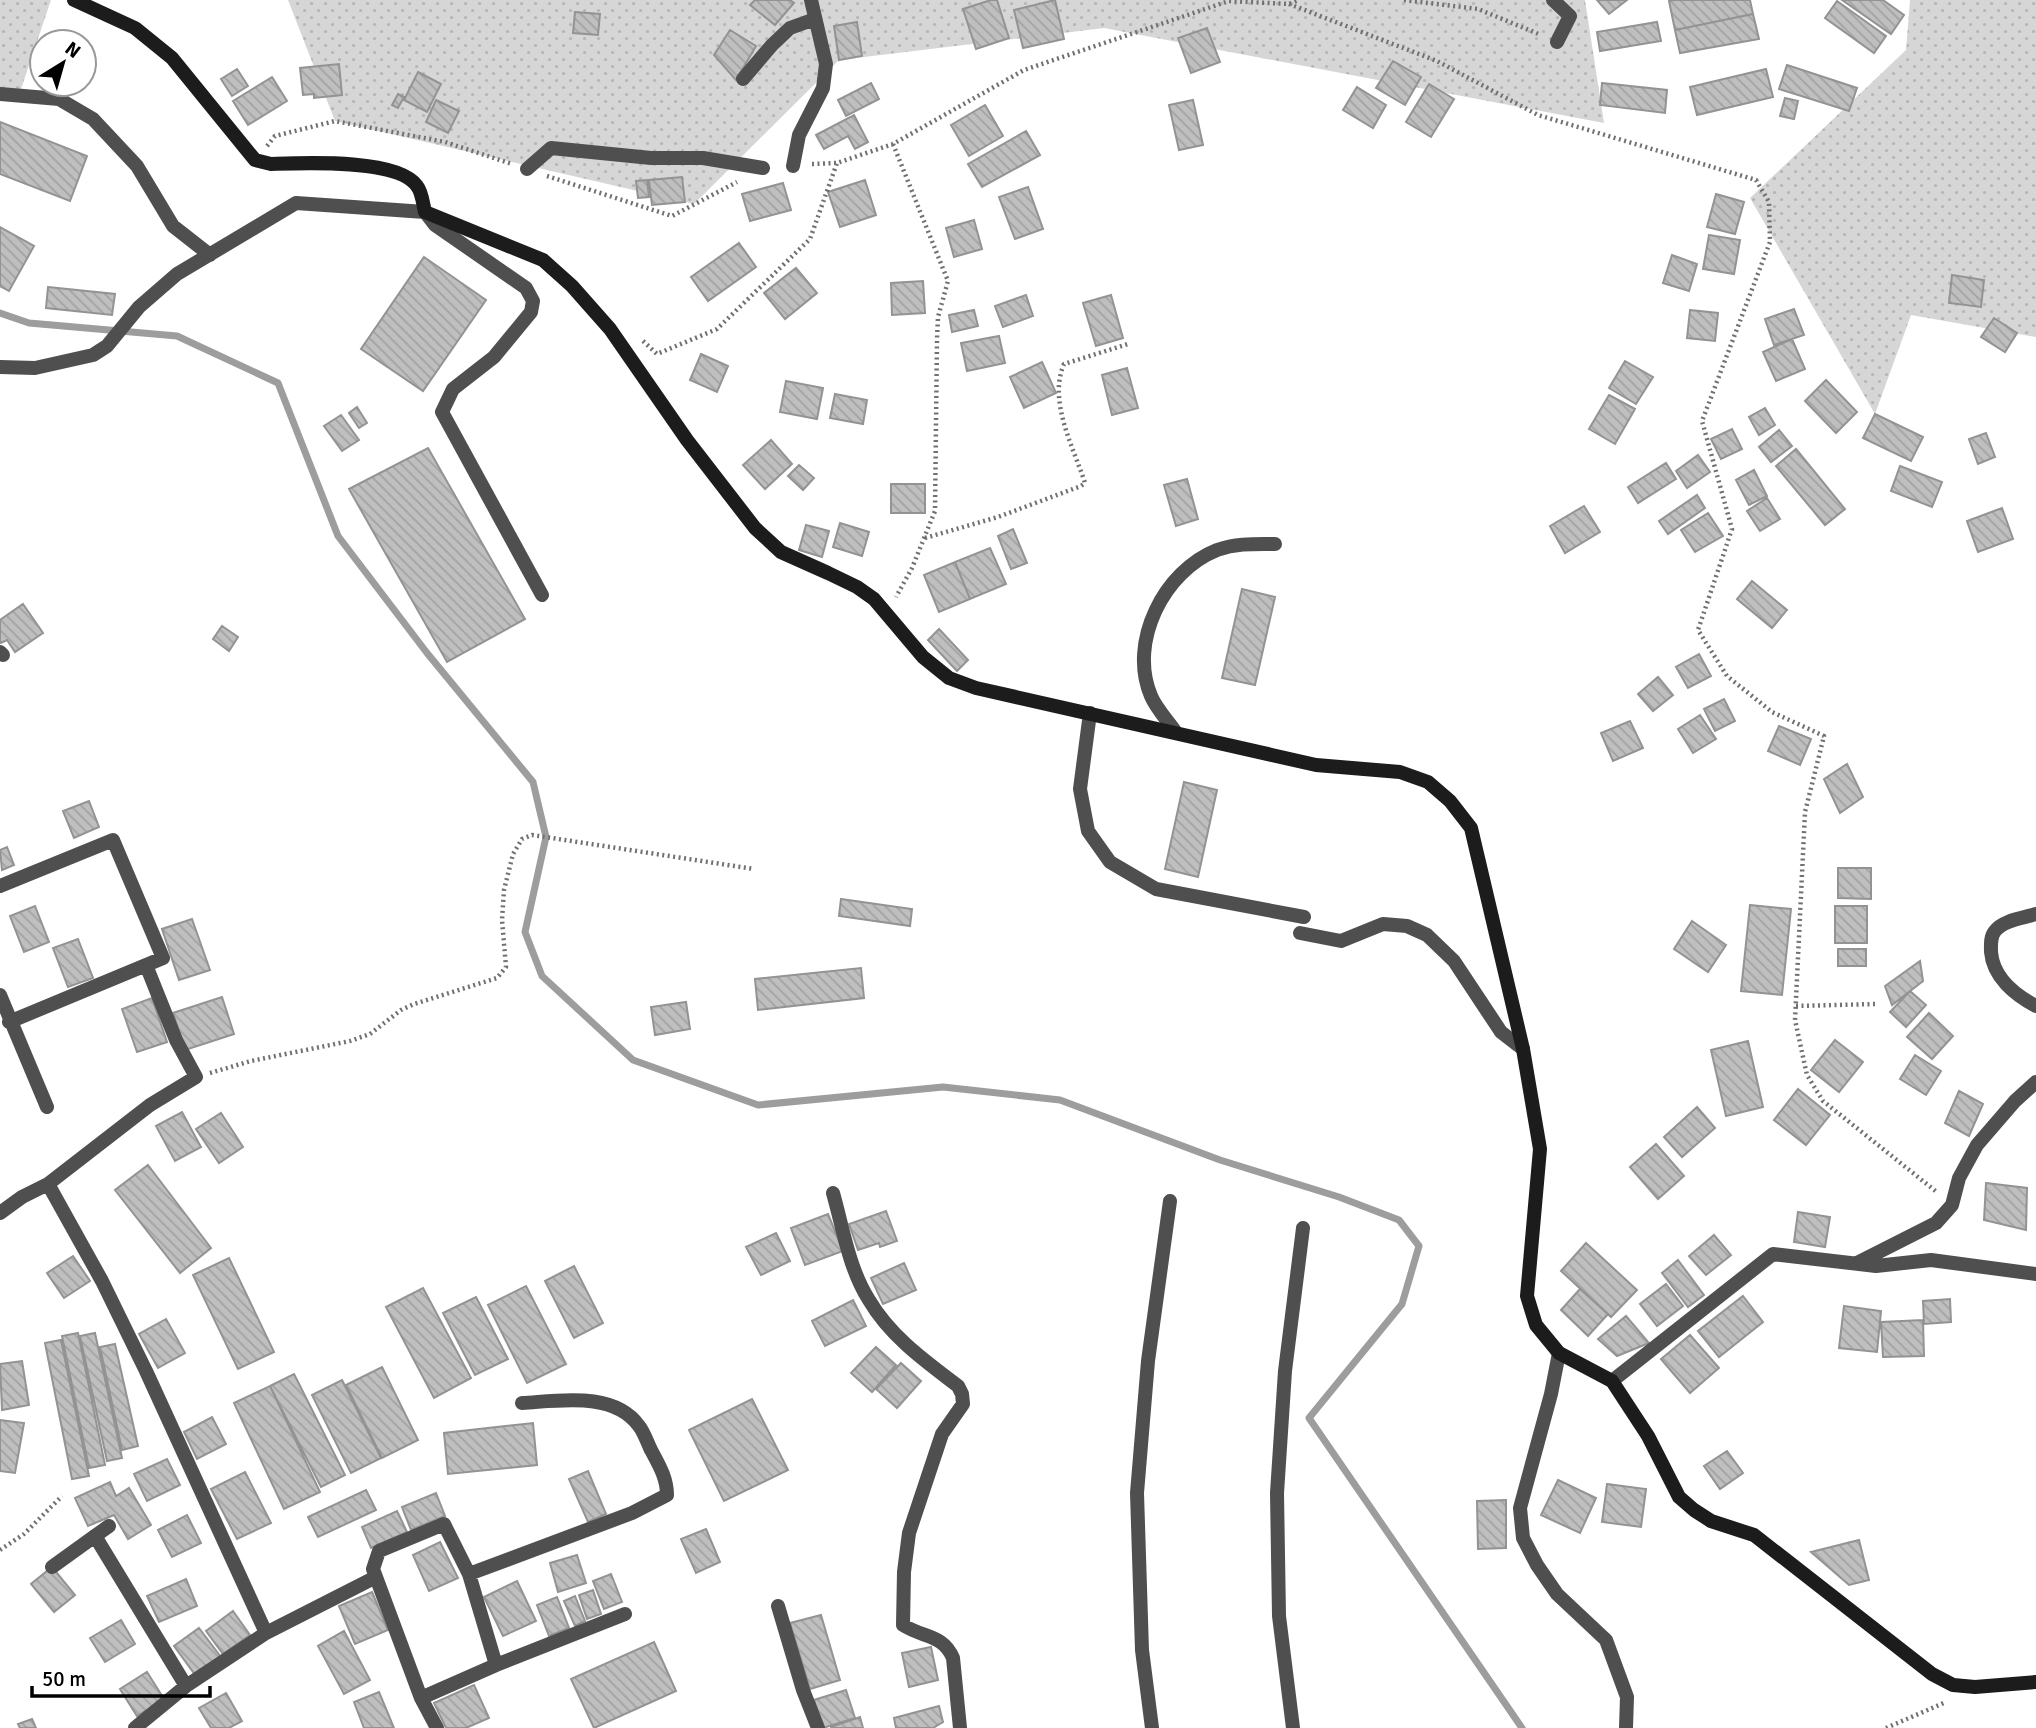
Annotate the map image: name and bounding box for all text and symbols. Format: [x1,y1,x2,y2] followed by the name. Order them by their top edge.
[28,28,98,98] north arrow
[60,37,85,64] text: N
[32,1654,210,1698] scale bar
[42,1666,86,1692] text: 50 m

